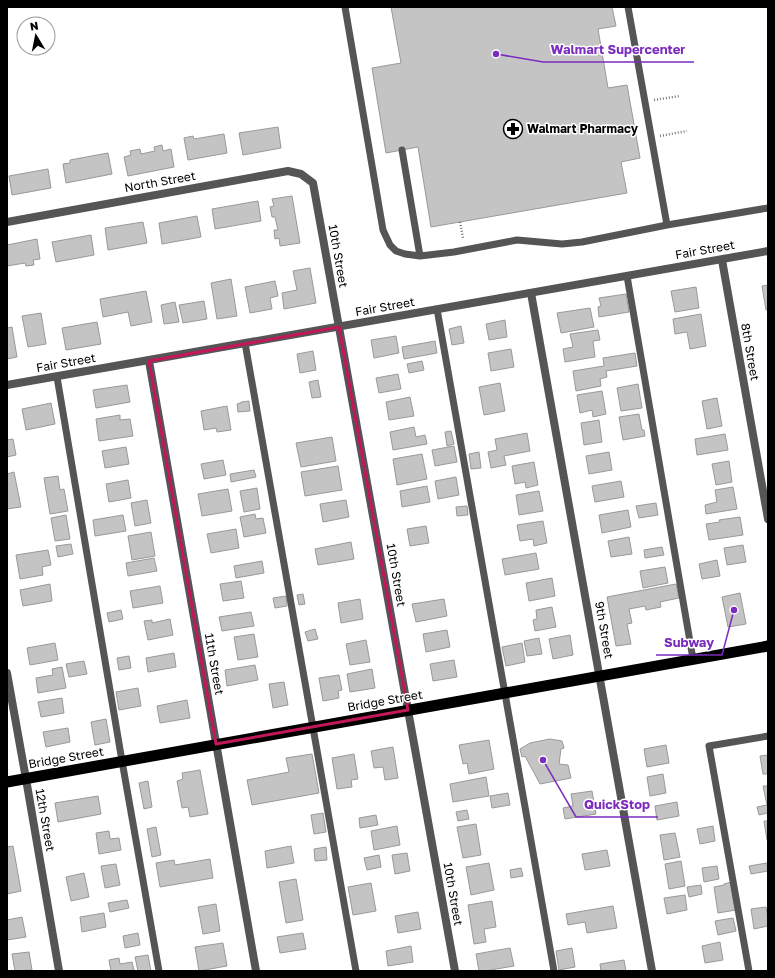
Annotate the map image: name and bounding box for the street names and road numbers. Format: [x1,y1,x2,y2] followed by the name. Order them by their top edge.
[123,168,197,195] street label: North Street
[326,223,351,289] street label: 10th Street
[674,237,736,262] street label: Fair Street
[354,294,416,319] street label: Fair Street
[738,322,763,382] street label: 8th Street
[35,350,97,375] street label: Fair Street
[384,542,409,608] street label: 10th Street
[592,600,617,660] street label: 9th Street
[202,632,227,696] street label: 11th Street
[346,686,424,715] street label: Bridge Street
[27,743,105,772] street label: Bridge Street
[33,787,58,853] street label: 12th Street
[441,861,466,927] street label: 10th Street

